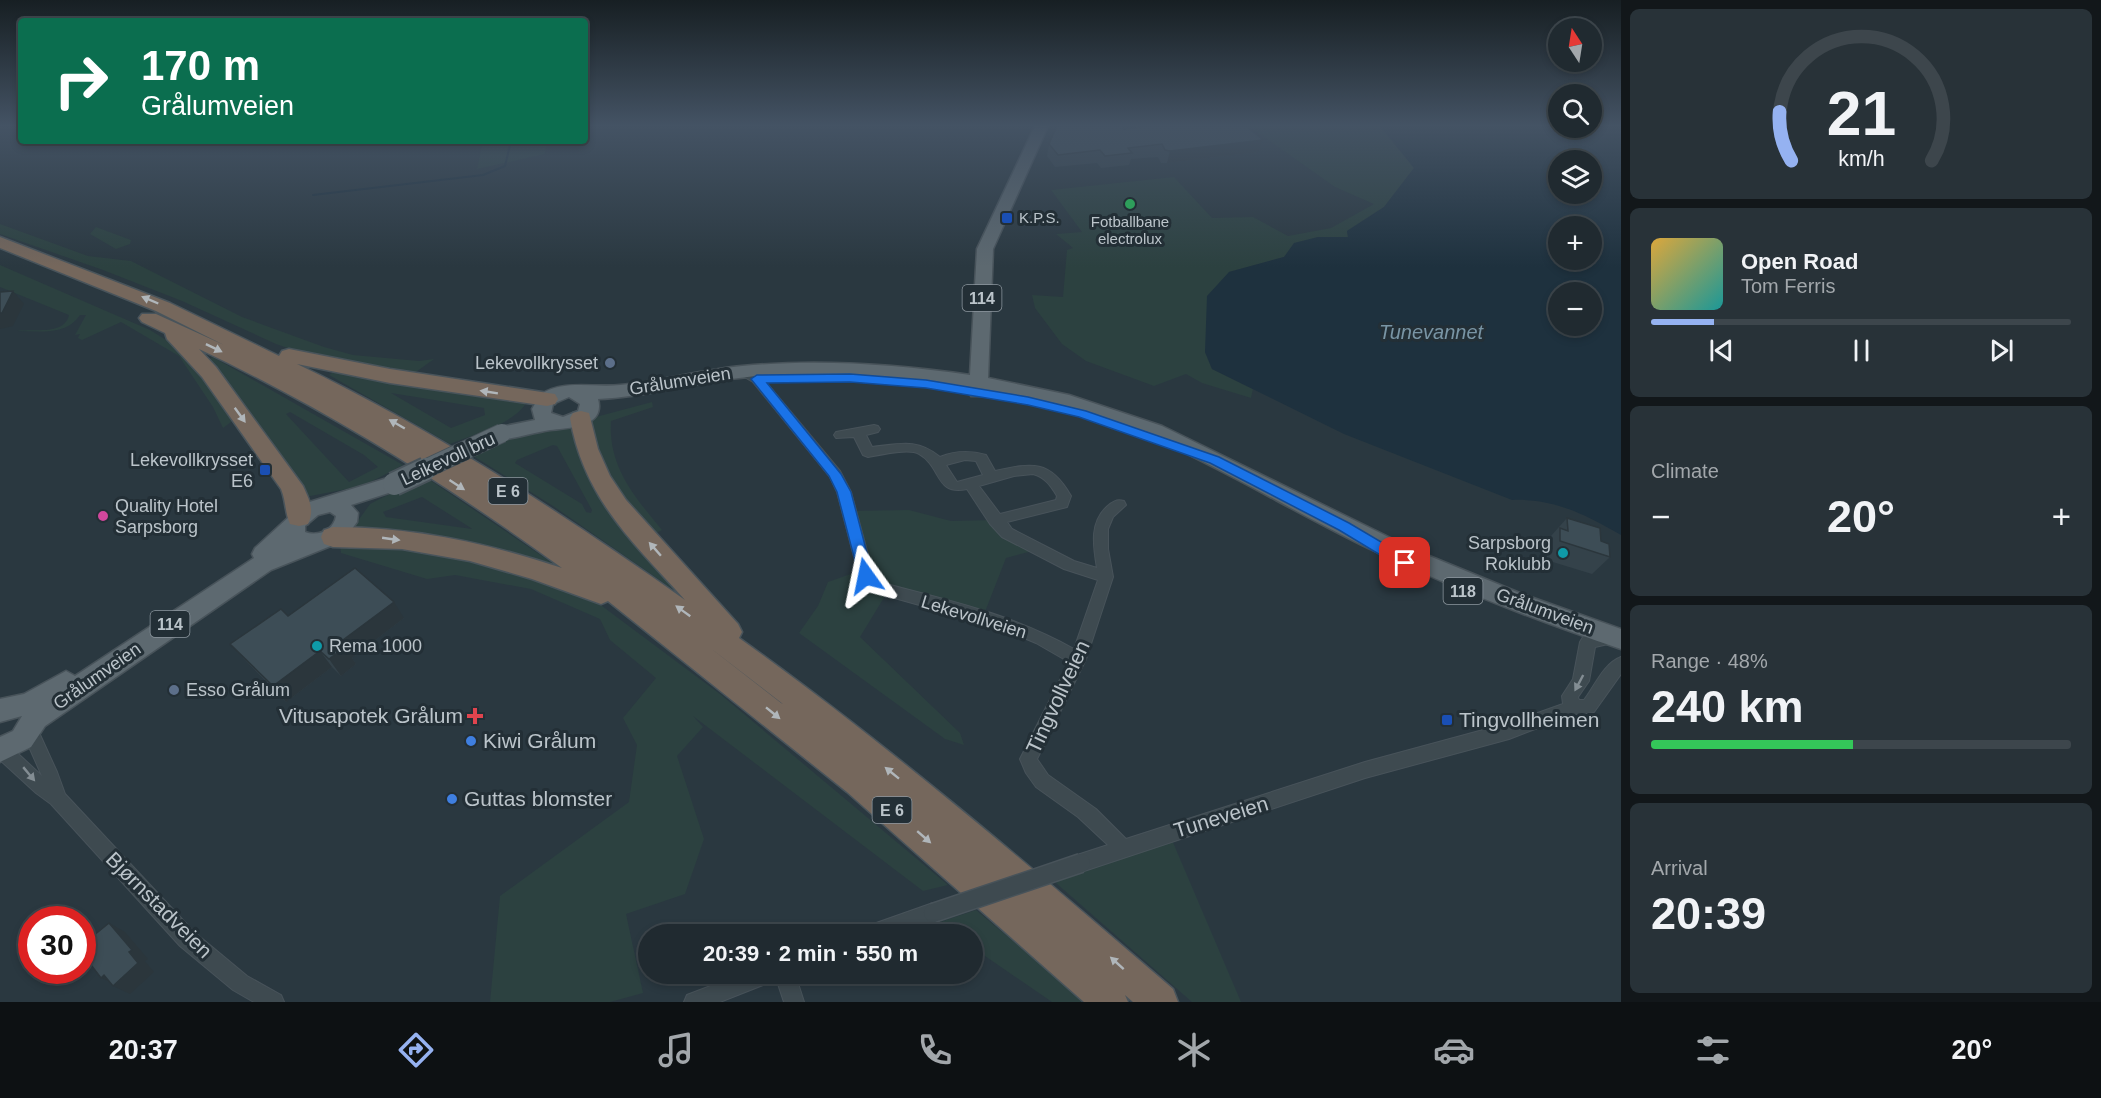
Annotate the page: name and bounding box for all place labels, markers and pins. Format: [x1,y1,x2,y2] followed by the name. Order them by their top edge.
[1123,197,1137,211] marker: Fotballbane electrolux
[1019,209,1060,226] place label: K.P.S.
[1000,211,1014,225] marker: K.P.S.
[1091,213,1169,247] place label: Fotballbane electrolux
[475,353,598,373] place label: Lekevollkrysset
[603,356,617,370] marker: Lekevollkrysset
[130,450,253,491] place label: Lekevollkrysset E6
[258,463,272,477] marker: Lekevollkrysset E6
[115,496,218,537] place label: Quality Hotel Sarpsborg
[96,509,110,523] marker: Quality Hotel Sarpsborg
[1468,533,1551,574] place label: Sarpsborg Roklubb
[1379,537,1430,588] pin
[1556,546,1570,560] marker: Sarpsborg Roklubb
[329,636,422,656] place label: Rema 1000
[310,639,324,653] marker: Rema 1000
[186,680,290,700] place label: Esso Grålum
[167,683,181,697] marker: Esso Grålum
[279,704,463,727] place label: Vitusapotek Grålum
[1459,708,1599,731] place label: Tingvollheimen
[468,709,482,723] marker: Vitusapotek Grålum
[1440,713,1454,727] marker: Tingvollheimen
[483,729,596,752] place label: Kiwi Grålum
[464,734,478,748] marker: Kiwi Grålum
[464,787,612,810] place label: Guttas blomster
[445,792,459,806] marker: Guttas blomster

